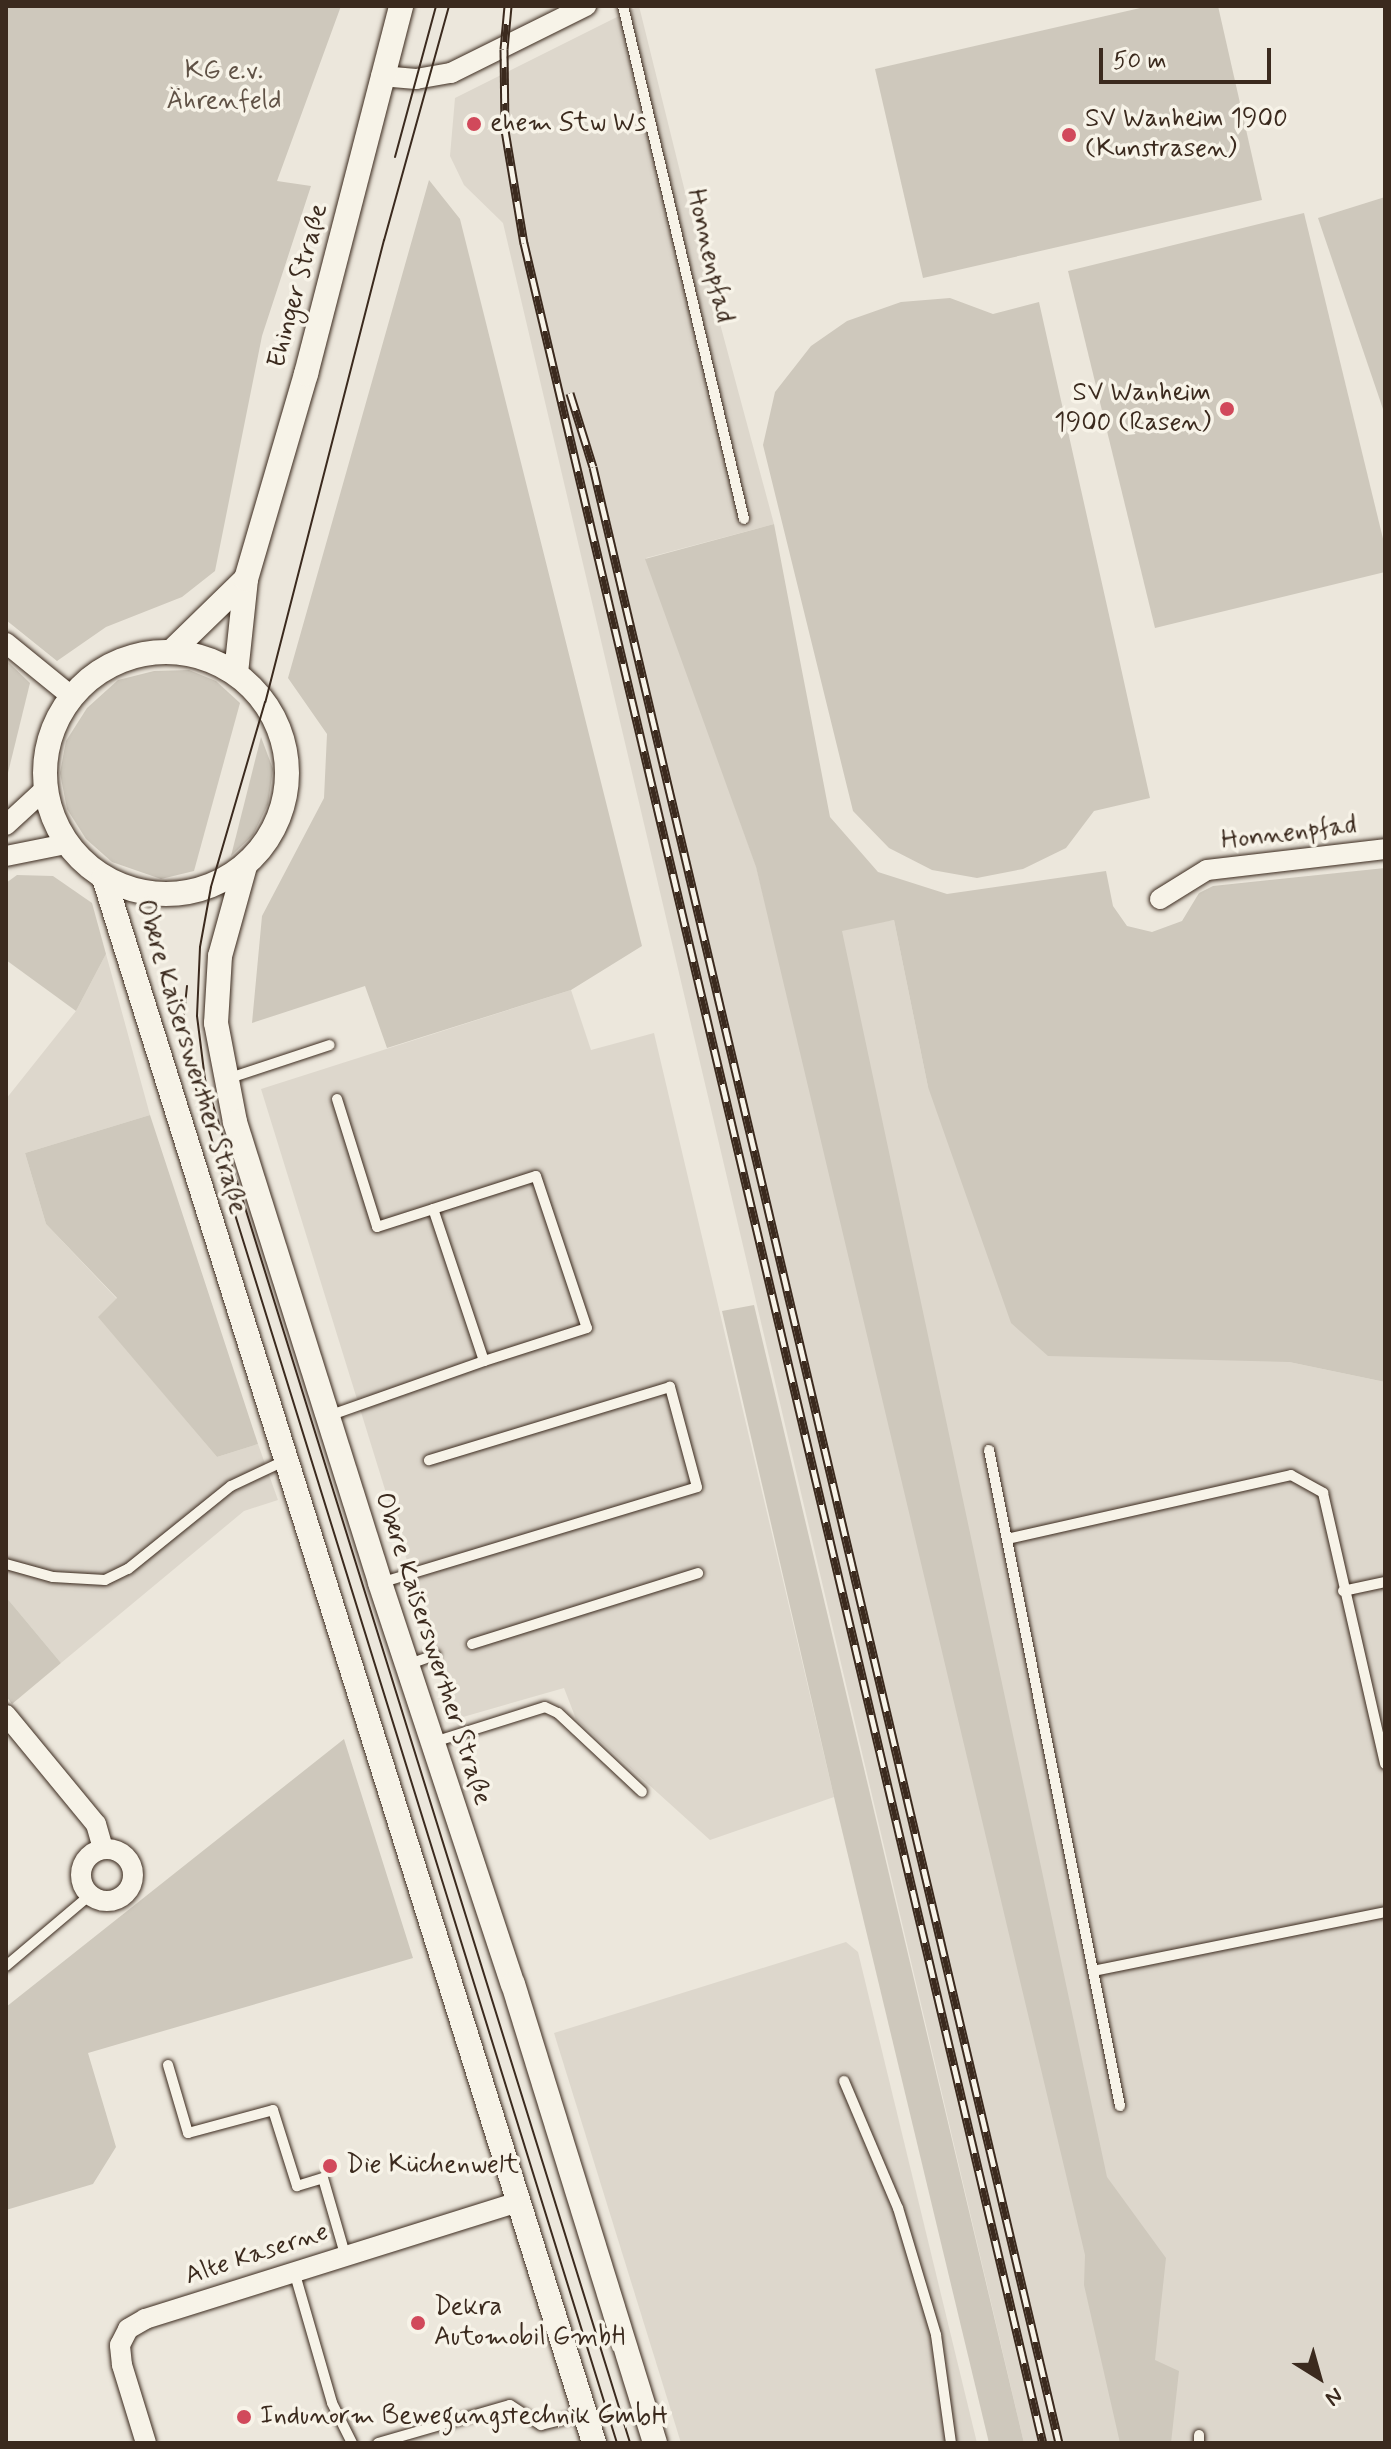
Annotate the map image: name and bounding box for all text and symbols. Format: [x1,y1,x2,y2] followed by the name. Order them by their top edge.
[1103,32,1275,82] scale bar
[1113,46,1167,77] text: 50 m
[166,56,282,118] park label: KG e.v. Ährenfeld
[1085,104,1289,166] place label: SV Wanheim 1900 (Kunstrasen)
[490,108,646,140] place label: ehem Stw Ws
[465,115,483,133] marker: ehem Stw Ws
[1060,126,1078,144] marker: SV Wanheim 1900 (Kunstrasen)
[678,186,740,326] street label: Honnenpfad
[262,201,336,371] street label: Ehinger Straße
[1054,378,1211,440] place label: SV Wanheim 1900 (Rasen)
[1218,400,1236,418] marker: SV Wanheim 1900 (Rasen)
[1220,810,1358,858] street label: Honnenpfad
[127,895,253,1219] street label: Obere Kaiserswerther Straße
[366,1488,498,1810] street label: Obere Kaiserswerther Straße
[346,2150,519,2182] place label: Die Küchenwelt
[321,2157,339,2175] marker: Die Küchenwelt
[184,2218,330,2292] street label: Alte Kaserne
[434,2292,626,2354] place label: Dekra Automobil GmbH
[409,2314,427,2332] marker: Dekra Automobil GmbH
[1279,2337,1359,2417] north arrow
[1319,2381,1348,2412] text: N
[260,2401,663,2433] place label: Indunorm Bewegungstechnik GmbH
[235,2408,253,2426] marker: Indunorm Bewegungstechnik GmbH

